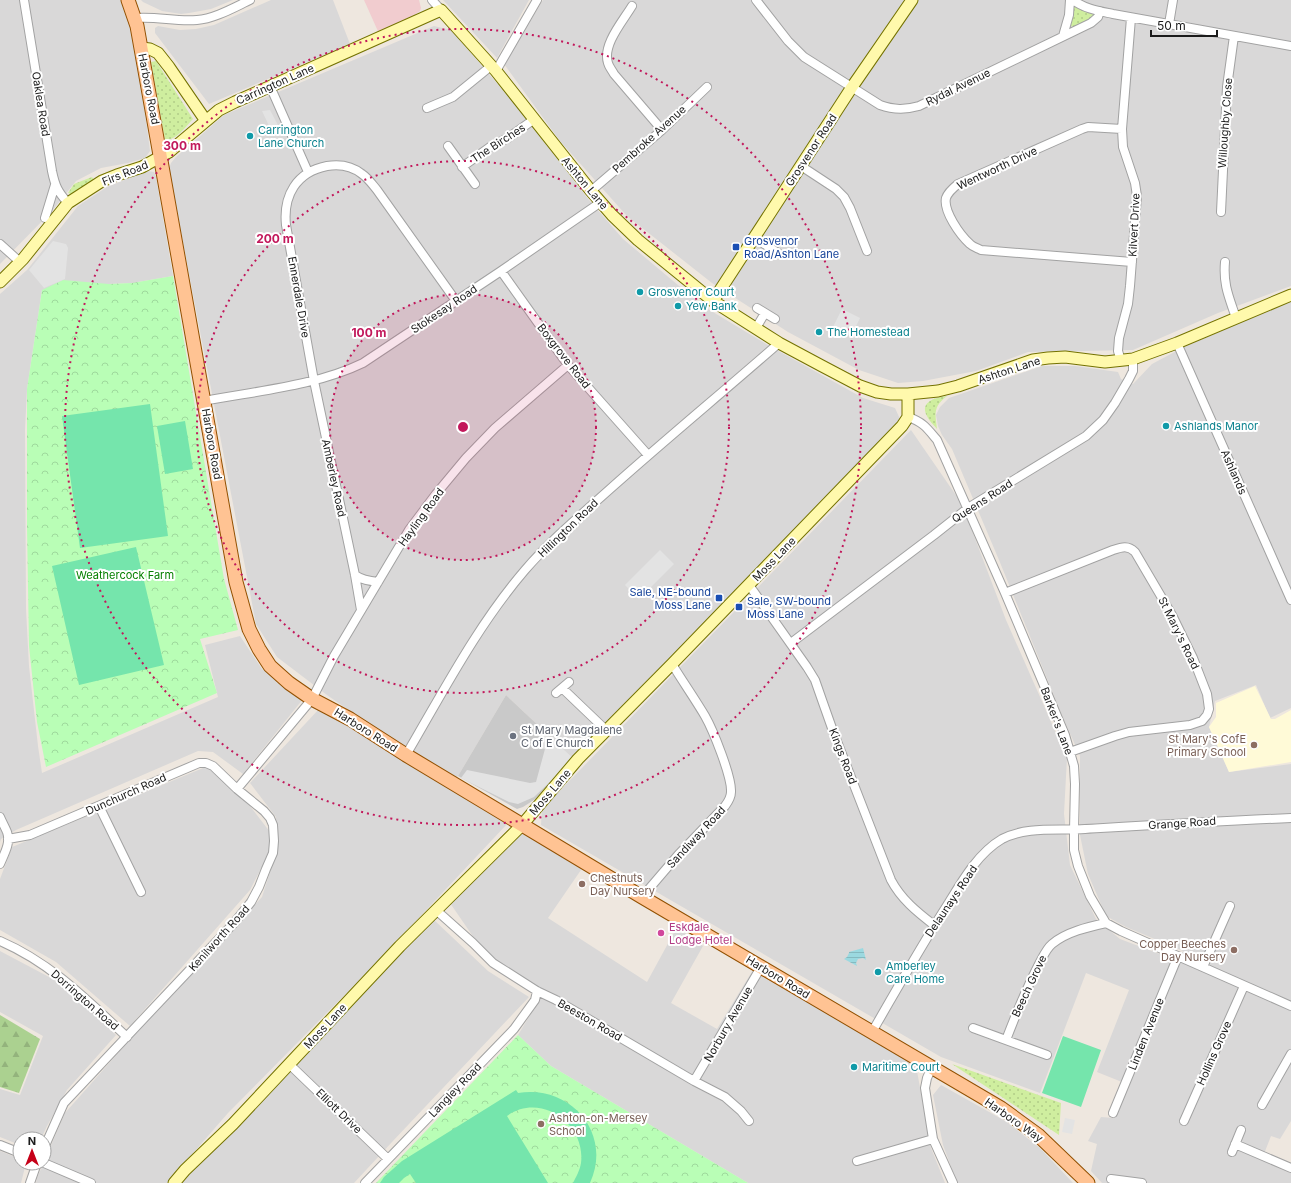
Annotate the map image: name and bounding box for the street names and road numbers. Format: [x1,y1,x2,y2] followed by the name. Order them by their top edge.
[135,52,163,126] street label: Harboro Road
[234,61,316,107] street label: Carrington Lane
[923,65,993,109] street label: Rydal Avenue
[29,70,53,138] street label: Oaklea Road
[1215,77,1235,169] street label: Willoughby Close
[609,102,689,176] street label: Pembroke Avenue
[782,111,840,189] street label: Grosvenor Road
[468,120,528,166] street label: The Birches
[955,143,1039,193] street label: Wentworth Drive
[559,154,611,212] street label: Ashton Lane
[100,157,150,189] street label: Firs Road
[1125,193,1143,257] street label: Kilvert Drive
[285,255,313,339] street label: Ennerdale Drive
[408,282,480,336] street label: Stokesay Road
[534,321,594,391] street label: Boxgrove Road
[976,353,1042,387] street label: Ashton Lane
[199,407,225,481] street label: Harboro Road
[319,438,349,518] street label: Amberley Road
[1218,447,1250,497] street label: Ashlands
[949,476,1015,526] street label: Queens Road
[395,485,447,549] street label: Hayling Road
[535,496,601,560] street label: Hillington Road
[749,534,799,584] street label: Moss Lane
[1155,594,1203,672] street label: St Mary's Road
[1038,685,1076,757] street label: Barker's Lane
[332,705,400,755] street label: Harboro Road
[826,726,860,786] street label: Kings Road
[526,766,574,818] street label: Moss Lane
[84,770,168,818] street label: Dunchurch Road
[664,803,728,871] street label: Sandiway Road
[1148,814,1216,832] street label: Grange Road
[922,862,980,940] street label: Delaunays Road
[185,902,253,974] street label: Kenilworth Road
[743,952,813,1002] street label: Harboro Road
[1009,953,1049,1019] street label: Beech Grove
[48,967,122,1033] street label: Dorrington Road
[701,984,755,1064] street label: Norbury Avenue
[555,996,625,1044] street label: Beeston Road
[1125,996,1167,1072] street label: Linden Avenue
[301,1001,349,1051] street label: Moss Lane
[1194,1019,1234,1087] street label: Hollins Grove
[426,1060,484,1120] street label: Langley Road
[313,1086,365,1136] street label: Elliott Drive
[982,1095,1046,1145] street label: Harboro Way

